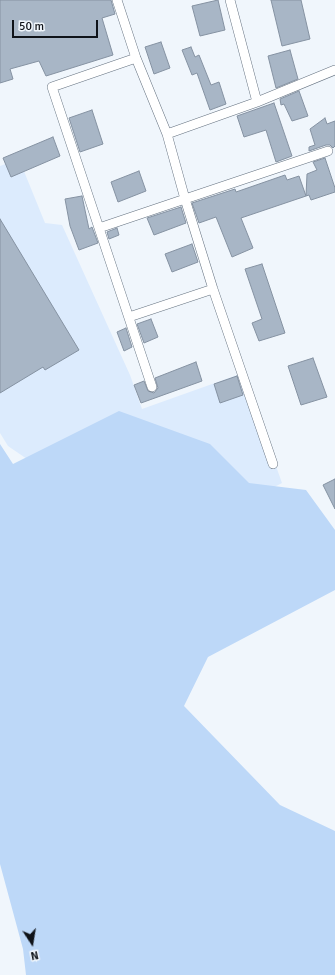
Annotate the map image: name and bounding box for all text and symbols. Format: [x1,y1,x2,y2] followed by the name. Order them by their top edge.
[14,12,100,38] scale bar
[19,19,44,34] text: 50 m
[12,923,52,963] north arrow
[30,948,40,962] text: N

